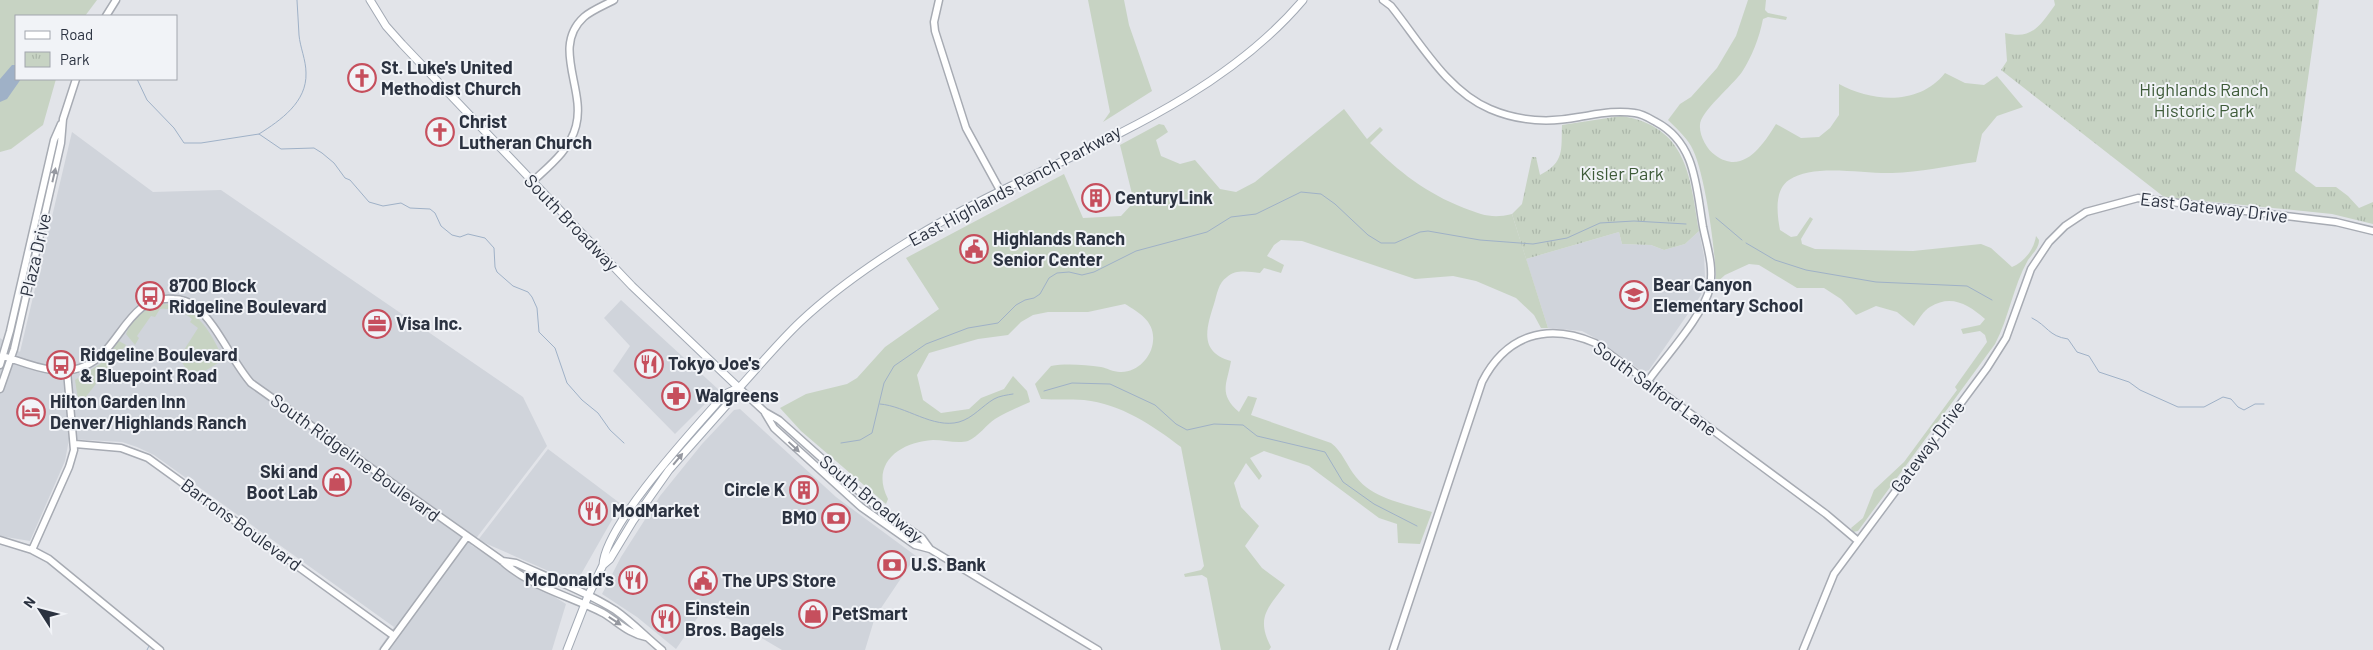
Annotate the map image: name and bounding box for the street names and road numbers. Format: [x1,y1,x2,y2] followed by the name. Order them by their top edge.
[904,120,1125,251] street label: East Highlands Ranch Parkway
[520,169,624,275] street label: South Broadway
[2139,187,2289,227] street label: East Gateway Drive
[15,211,55,299] street label: Plaza Drive
[1589,336,1722,440] street label: South Salford Lane
[267,388,445,526] street label: South Ridgeline Boulevard
[1885,396,1969,497] street label: Gateway Drive
[816,450,928,547] street label: South Broadway
[177,473,306,575] street label: Barrons Boulevard

